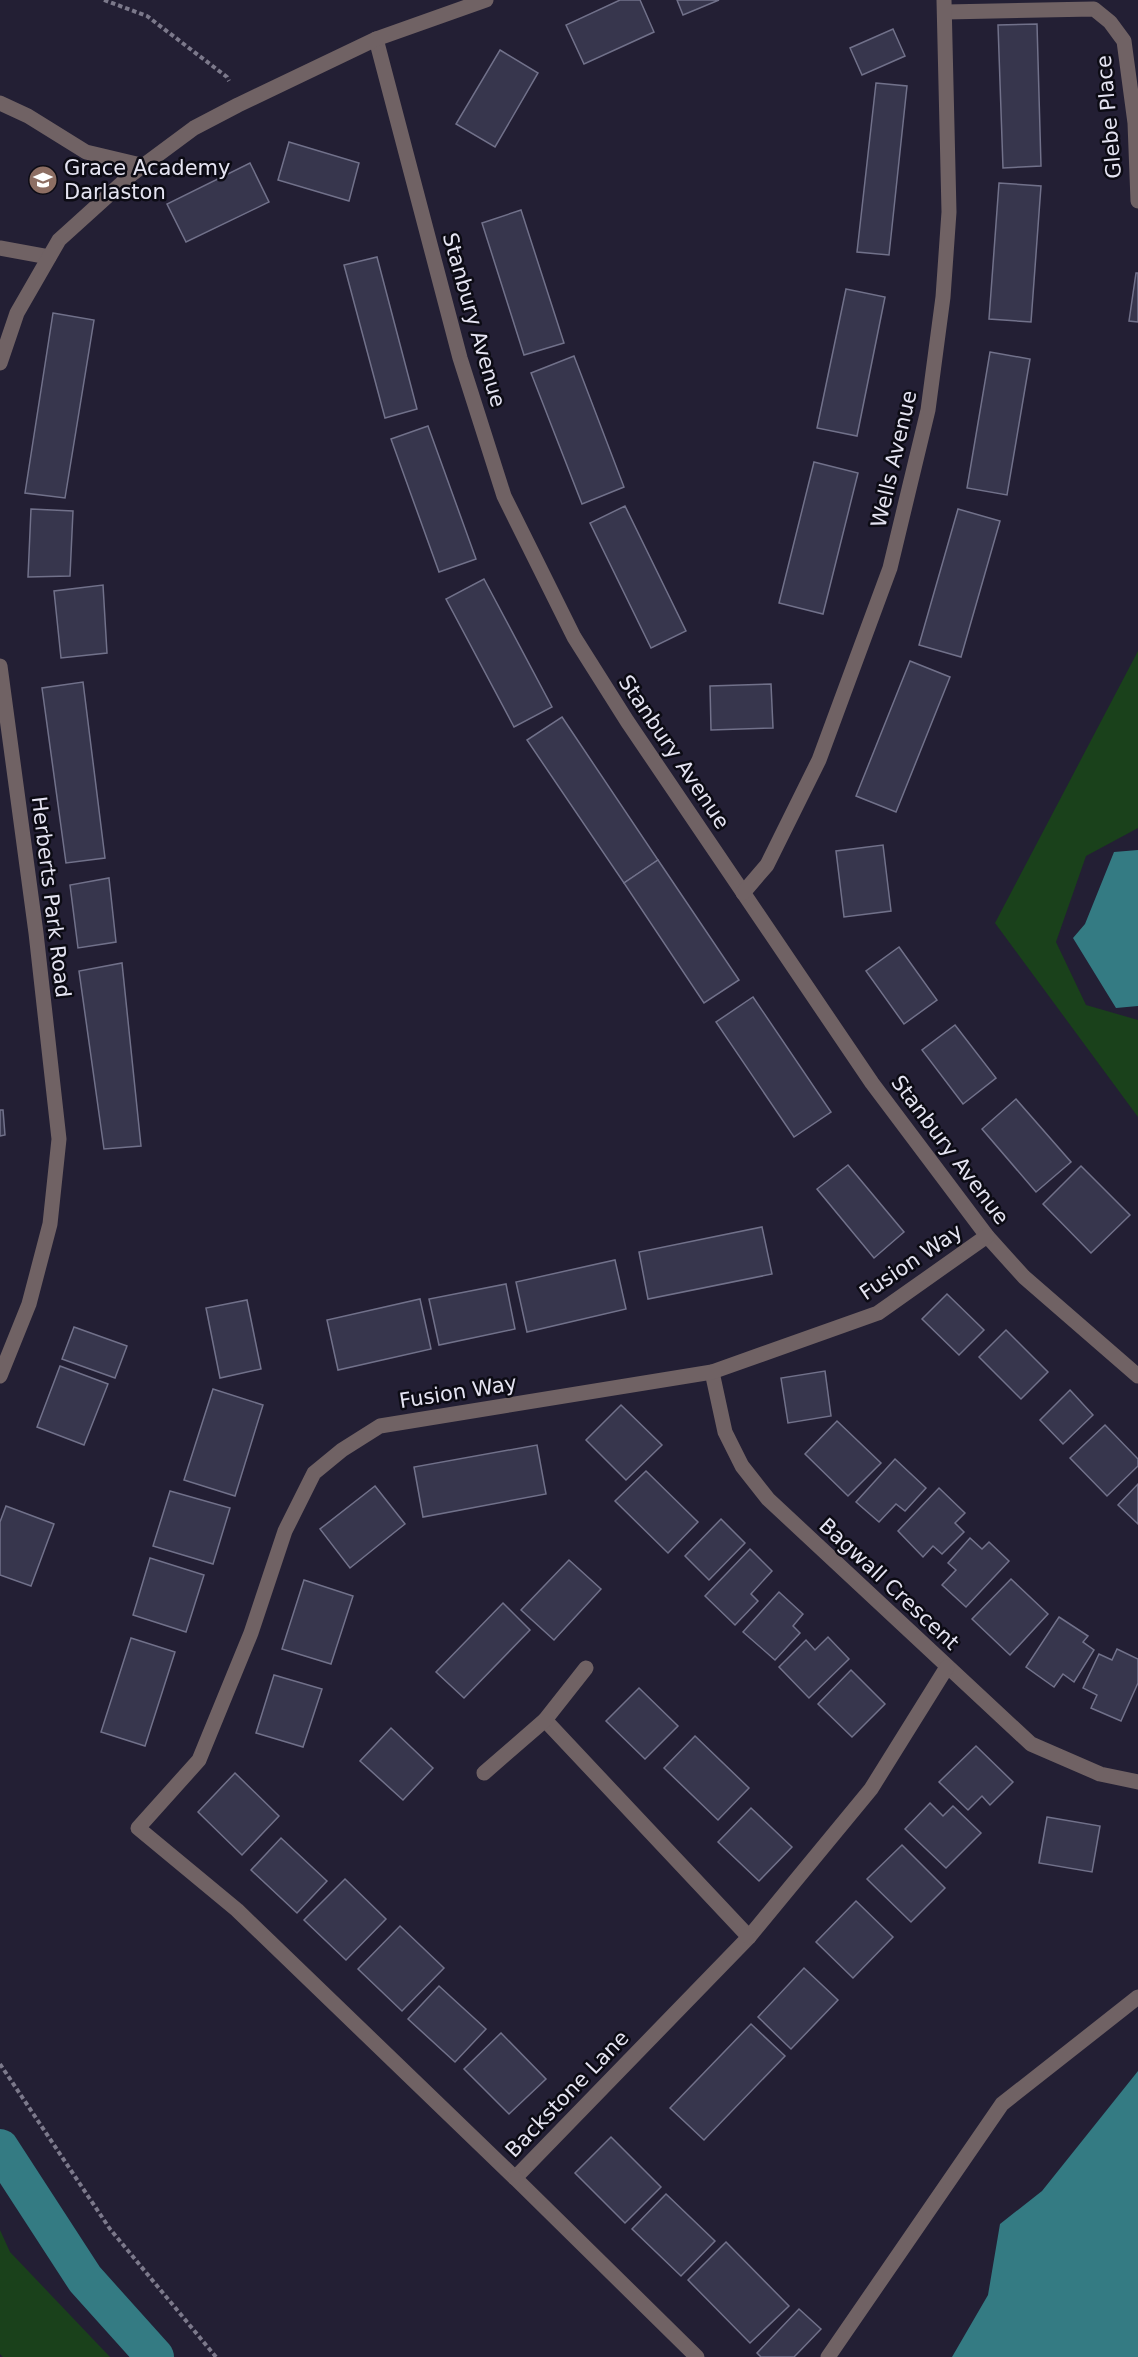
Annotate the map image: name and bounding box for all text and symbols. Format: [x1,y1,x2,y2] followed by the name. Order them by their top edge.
[1092,54,1126,180] street label: Glebe Place
[64,156,230,204] place label: Grace Academy Darlaston
[27,164,59,196] school or university icon: Grace Academy Darlaston
[438,230,510,410] street label: Stanbury Avenue
[867,388,921,530] street label: Wells Avenue
[614,671,734,833] street label: Stanbury Avenue
[27,795,75,999] street label: Herberts Park Road
[886,1071,1014,1229] street label: Stanbury Avenue
[855,1219,967,1305] street label: Fusion Way
[398,1371,518,1413] street label: Fusion Way
[814,1513,964,1655] street label: Bagwall Crescent
[500,2026,634,2162] street label: Backstone Lane

